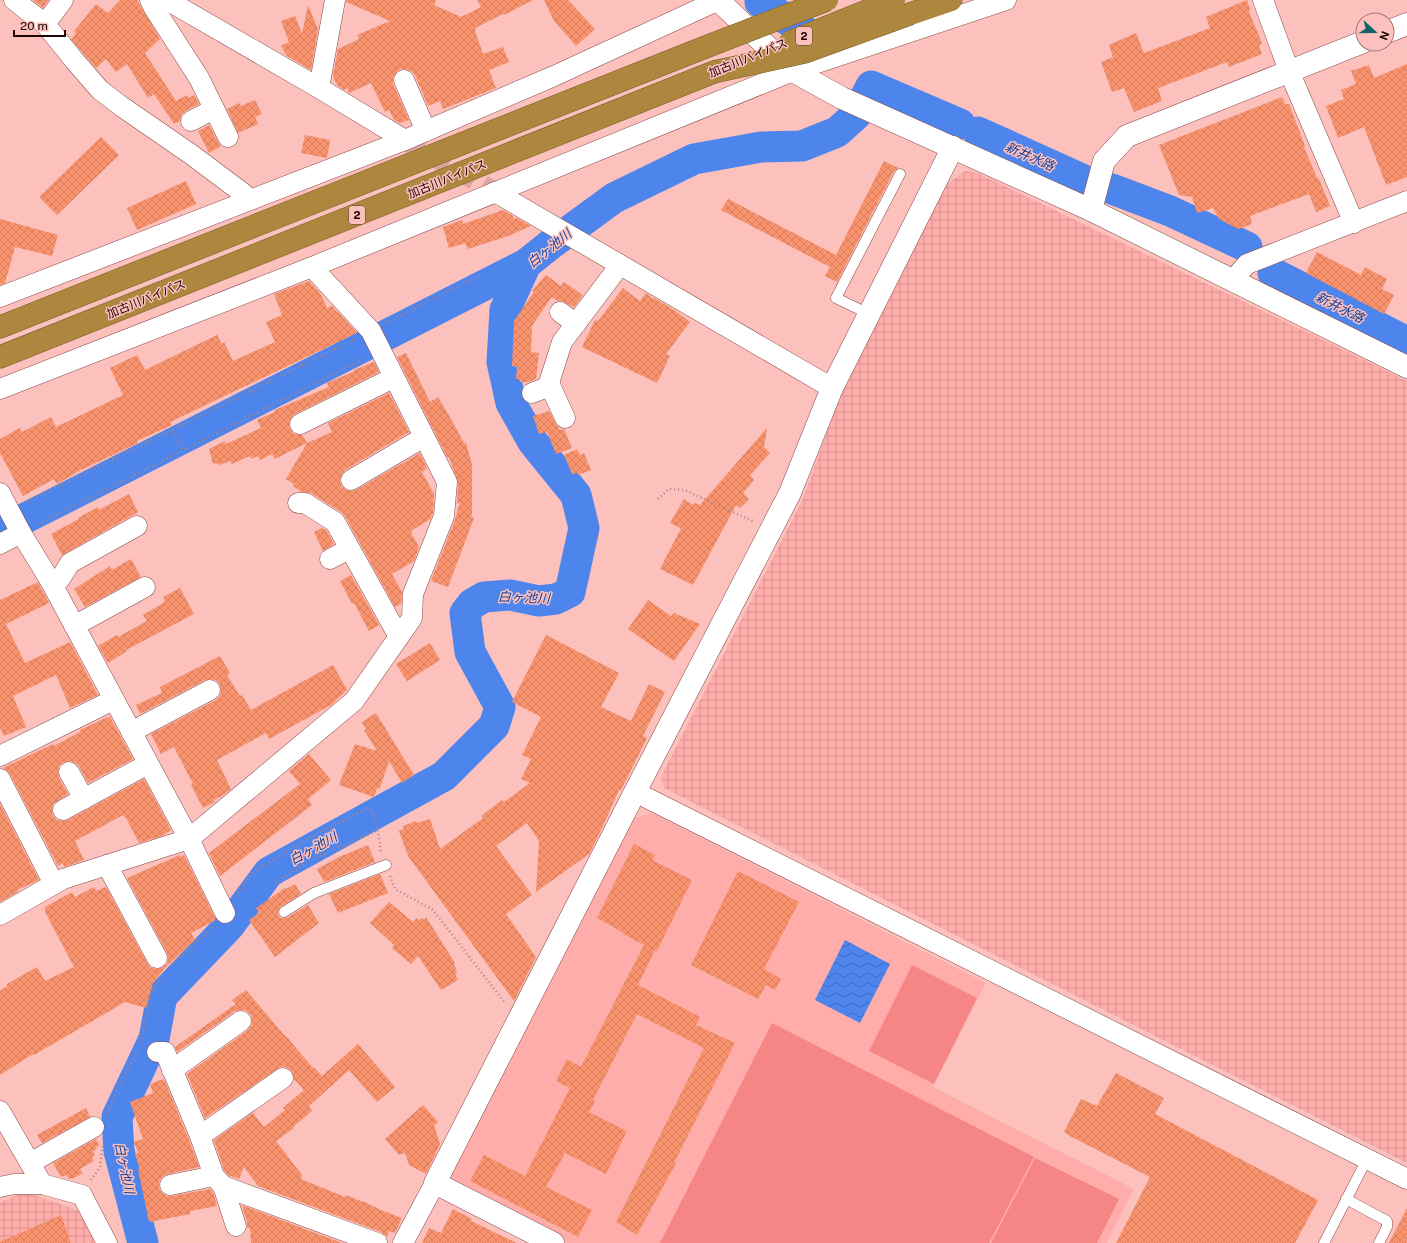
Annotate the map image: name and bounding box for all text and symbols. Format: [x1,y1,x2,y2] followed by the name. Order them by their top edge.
[14,12,65,38] scale bar
[1355,12,1395,52] north arrow
[20,19,48,33] text: 20 m
[796,27,812,45] road number: 2
[1377,29,1391,42] text: N
[707,36,789,80] street label: 加古川バイパス
[1003,139,1058,174] water label: 新井水路
[406,157,488,201] street label: 加古川バイパス
[349,206,365,224] road number: 2
[524,225,576,271] water label: 白ヶ池川
[105,277,187,321] street label: 加古川バイパス
[1313,289,1367,326] water label: 新井水路
[498,589,552,606] water label: 白ヶ池川
[287,828,341,868] water label: 白ヶ池川
[112,1141,138,1197] water label: 白ヶ池川

